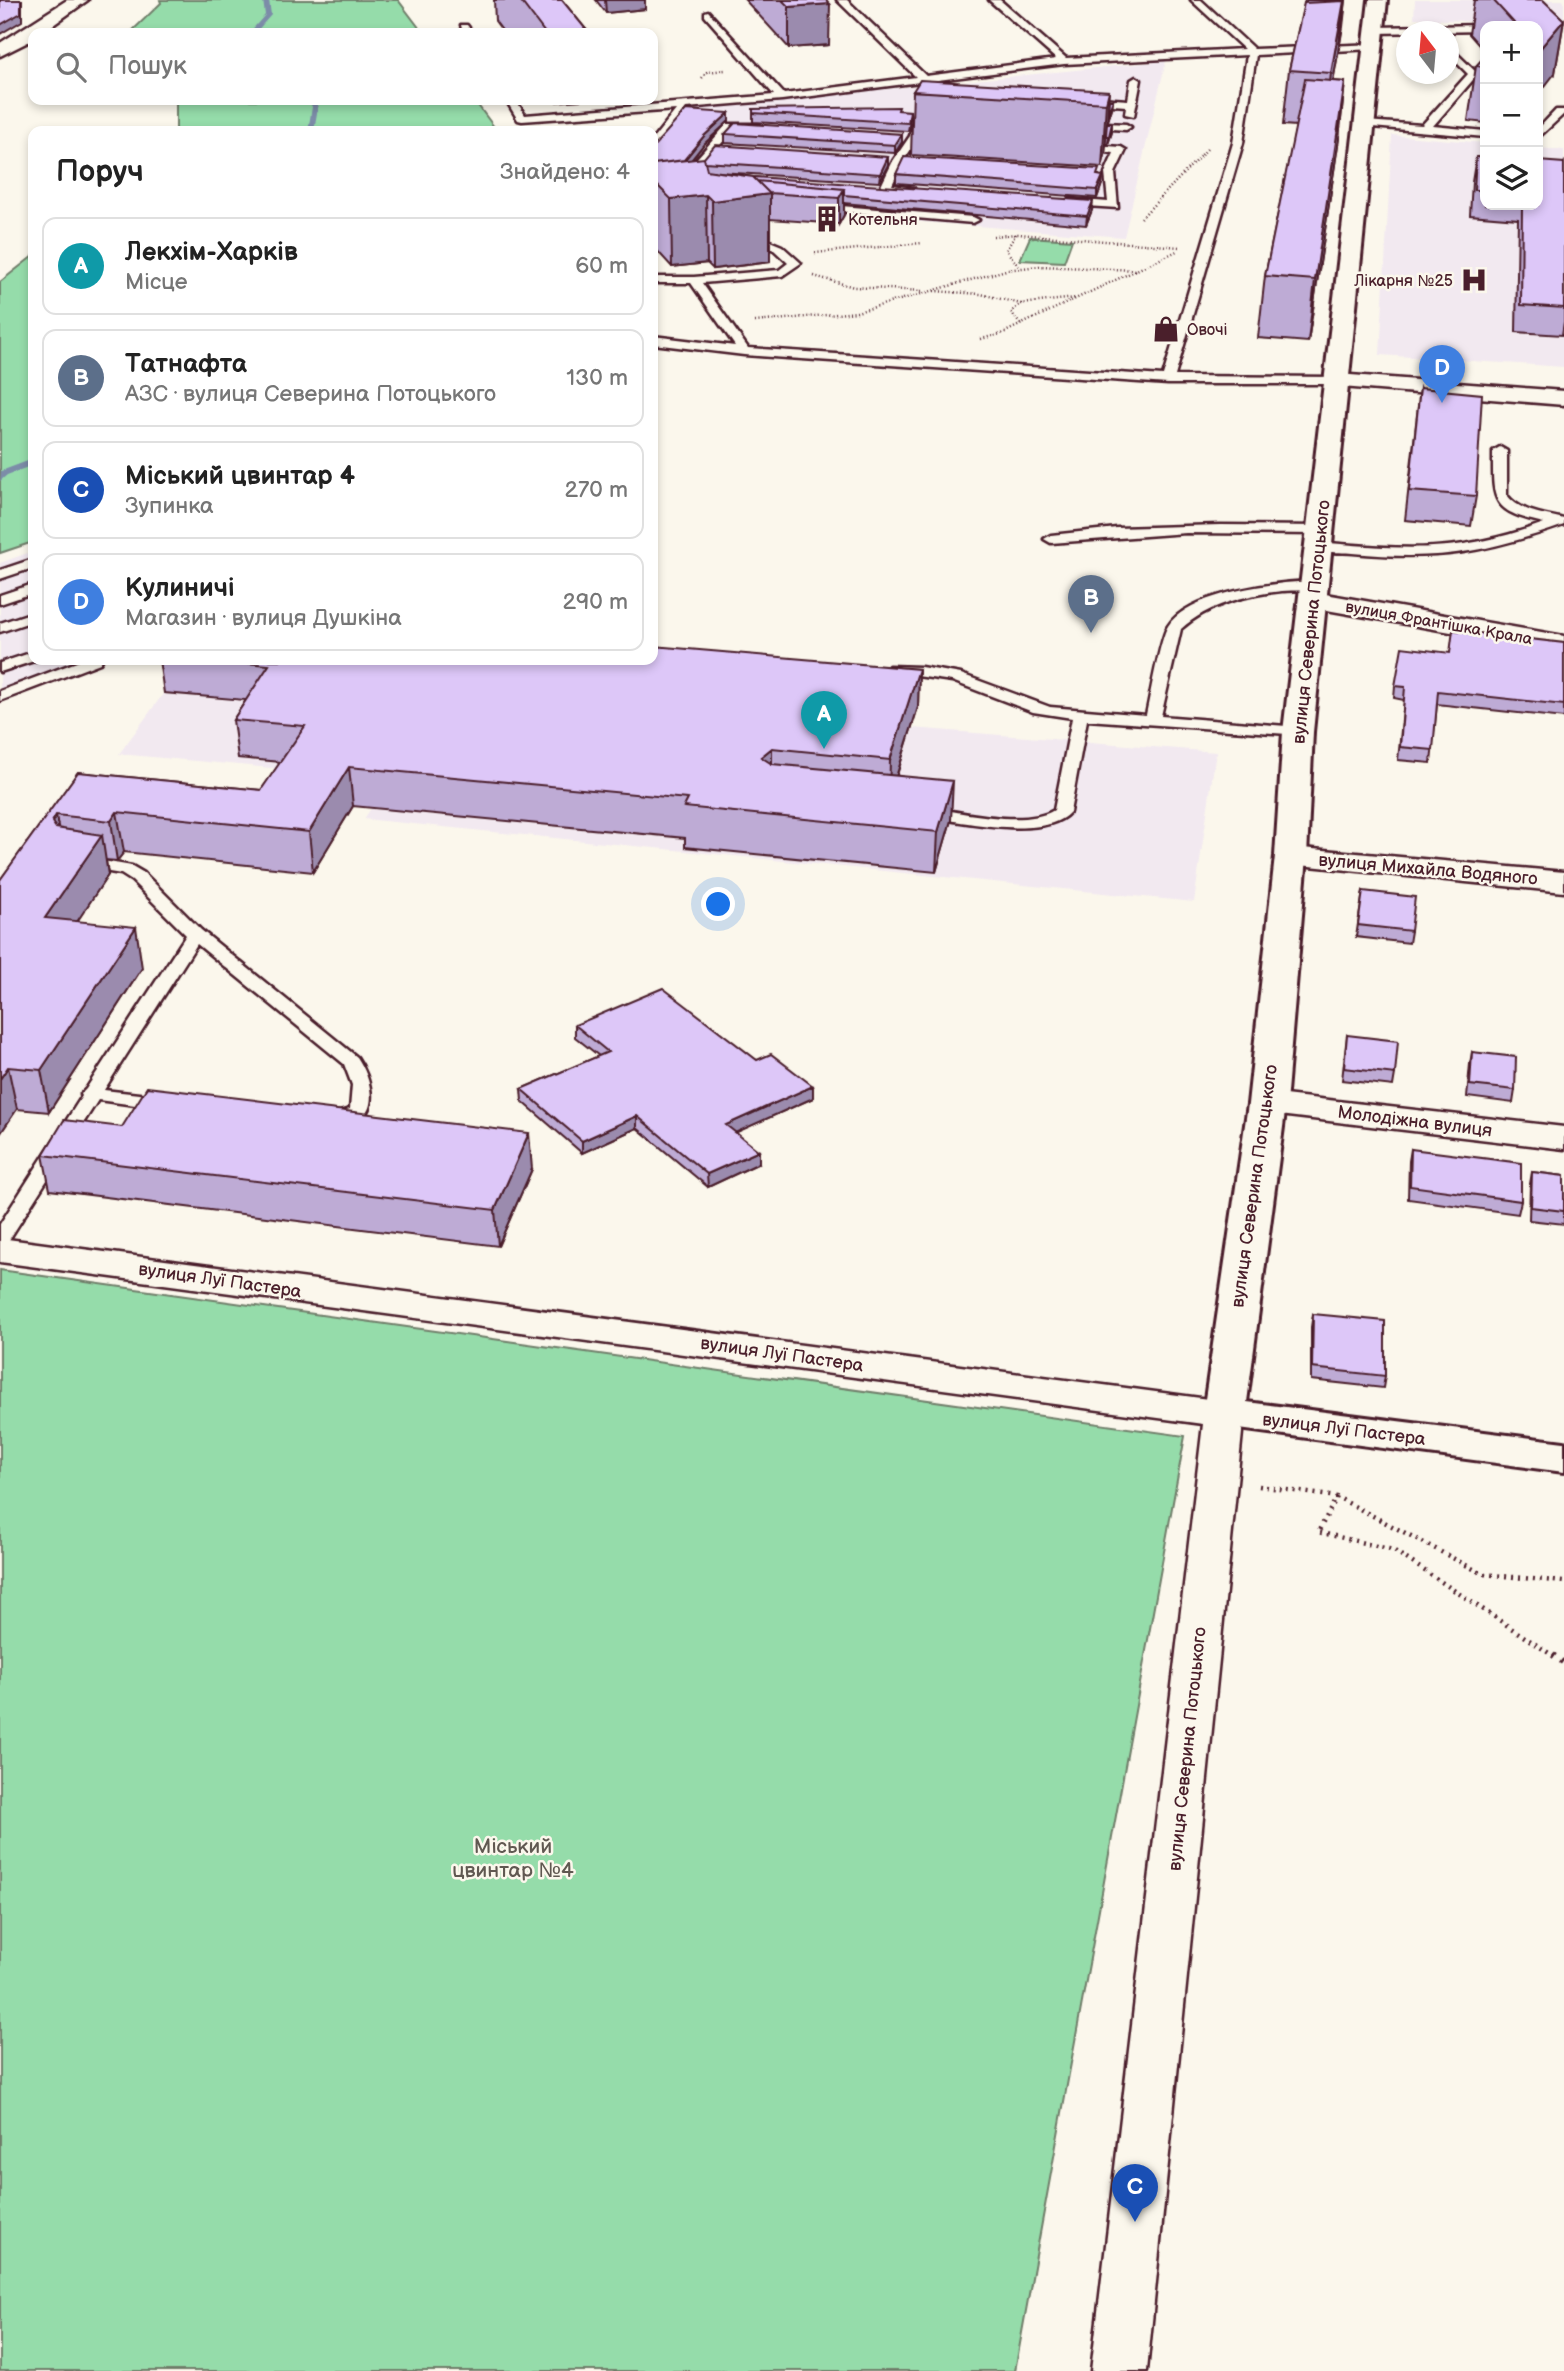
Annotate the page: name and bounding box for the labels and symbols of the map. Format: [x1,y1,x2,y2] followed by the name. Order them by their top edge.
[1396,21,1459,84] north arrow
[812,204,842,234] building icon: Котельня
[848,211,918,230] place label: Котельня
[1459,265,1489,295] hospital icon: Лікарня №25
[1353,272,1453,291] place label: Лікарня №25
[1151,314,1181,344] shop icon: Овочі
[1187,321,1227,340] place label: Овочі
[1419,345,1465,403] pin: D
[1288,499,1335,745] street label: вулиця Северина Потоцького
[1068,575,1114,633] pin: B
[1344,598,1534,649] street label: вулиця Франтішка Крала
[801,691,847,749] pin: A
[1317,849,1538,890] street label: вулиця Михайла Водяного
[701,887,735,921] your location
[1227,1063,1282,1309] street label: вулиця Северина Потоцького
[1336,1102,1493,1141] street label: Молодіжна вулиця
[137,1259,303,1302] street label: вулиця Луї Пастера
[699,1333,865,1376] street label: вулиця Луї Пастера
[1261,1409,1427,1450] street label: вулиця Луї Пастера
[1164,1626,1211,1872] street label: вулиця Северина Потоцького
[452,1834,574,1883] park label: Міський цвинтар №4
[1112,2164,1158,2222] pin: C

